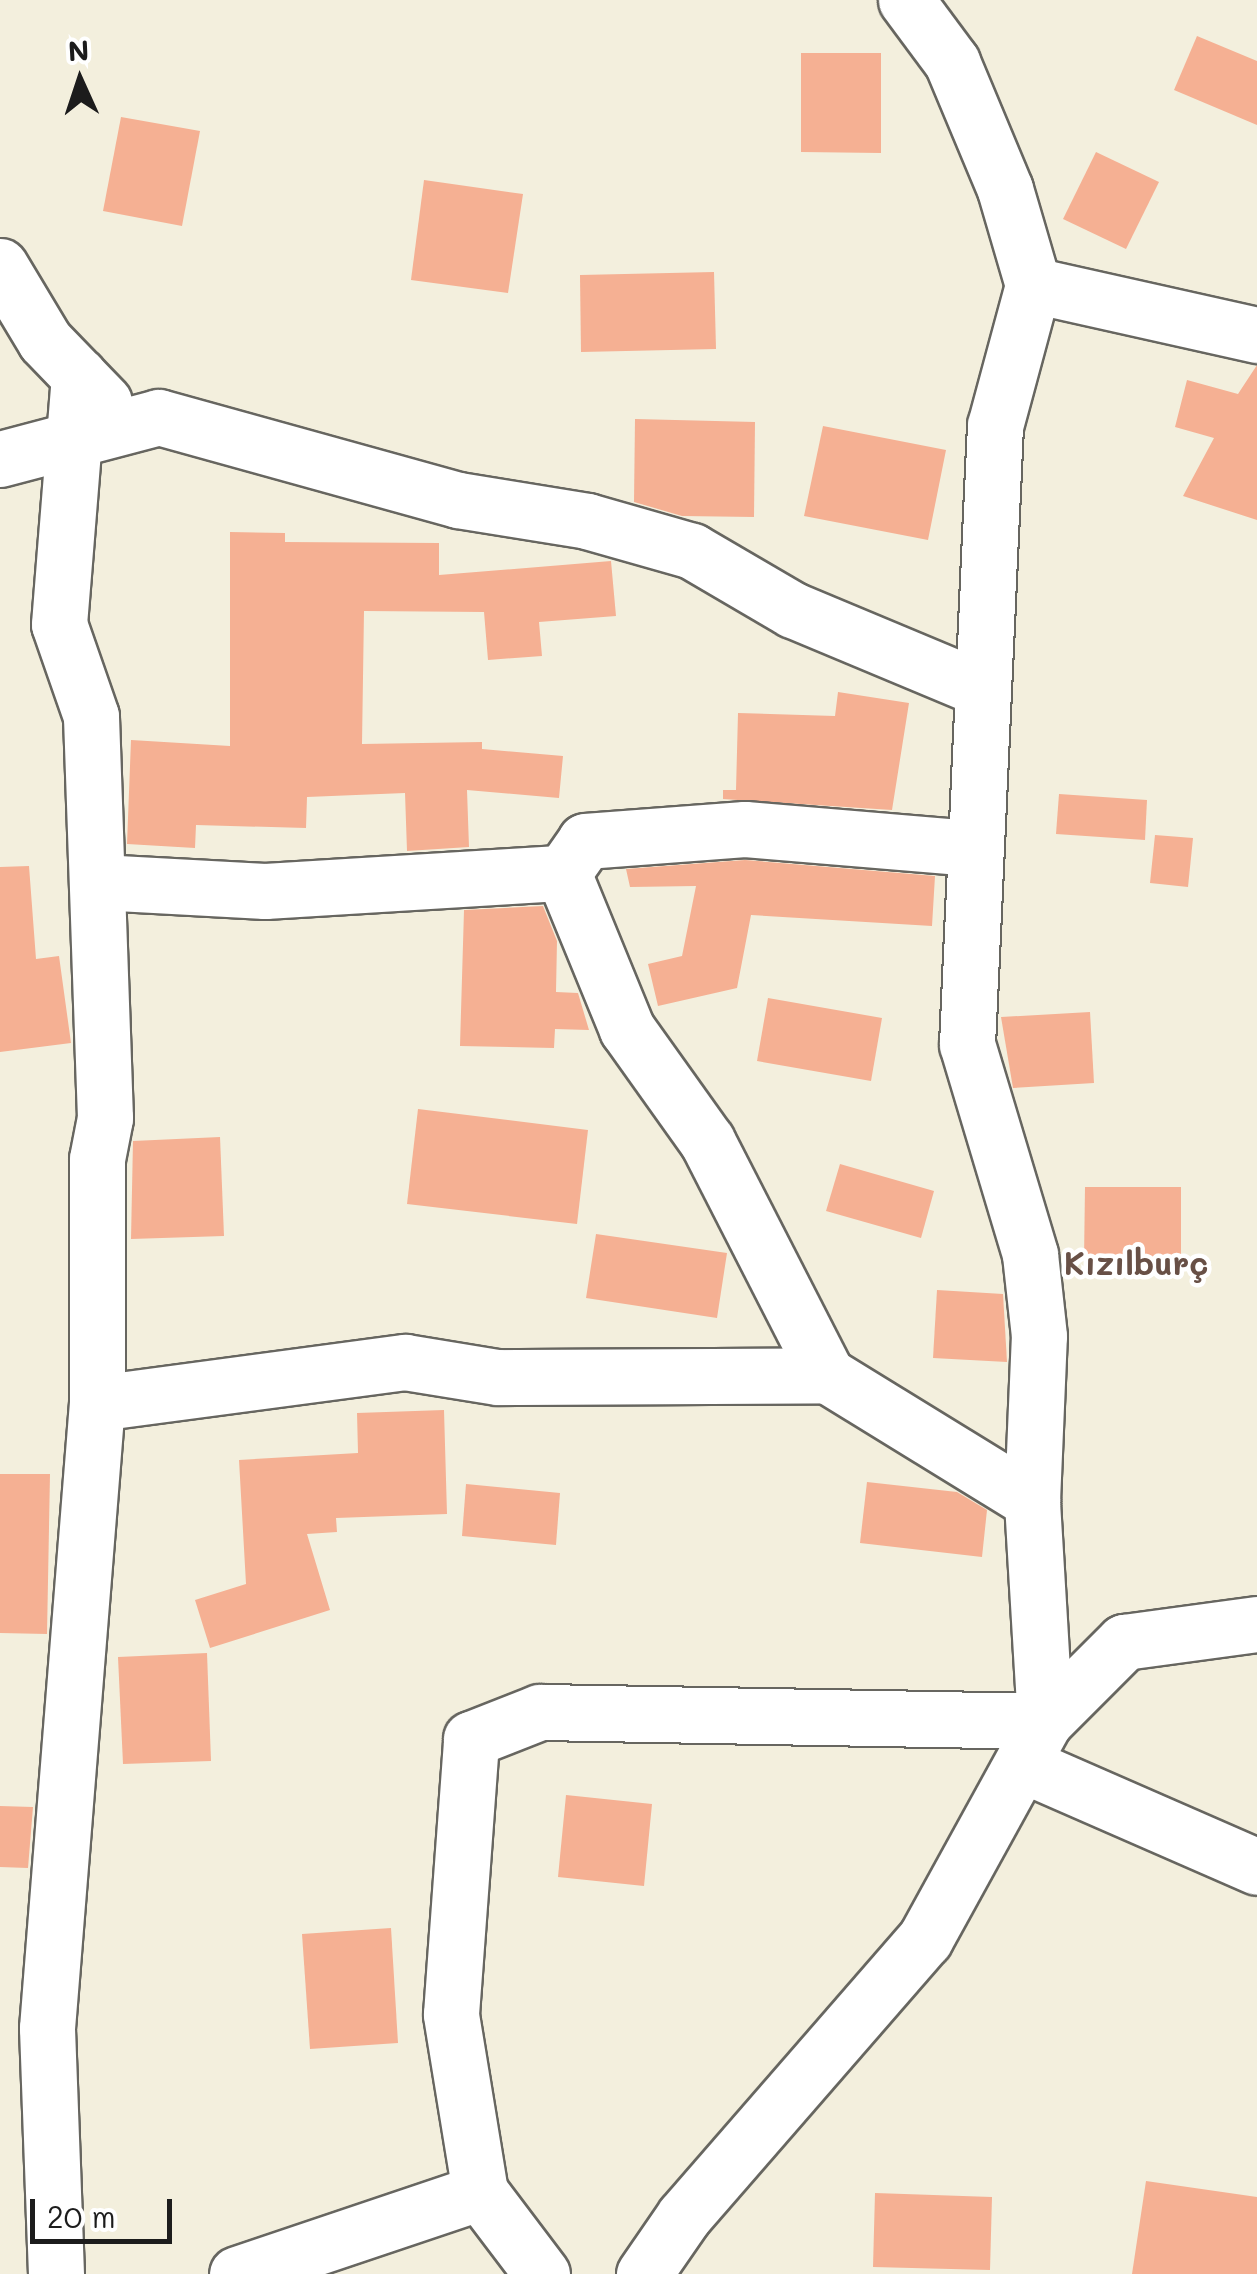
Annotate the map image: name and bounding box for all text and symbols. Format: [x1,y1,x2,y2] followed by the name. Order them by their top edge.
[30,30,130,130] north arrow
[67,32,90,69] text: N
[1064,1243,1208,1281] district label: Kızılburç
[35,2179,178,2241] scale bar
[47,2196,116,2236] text: 20 m

